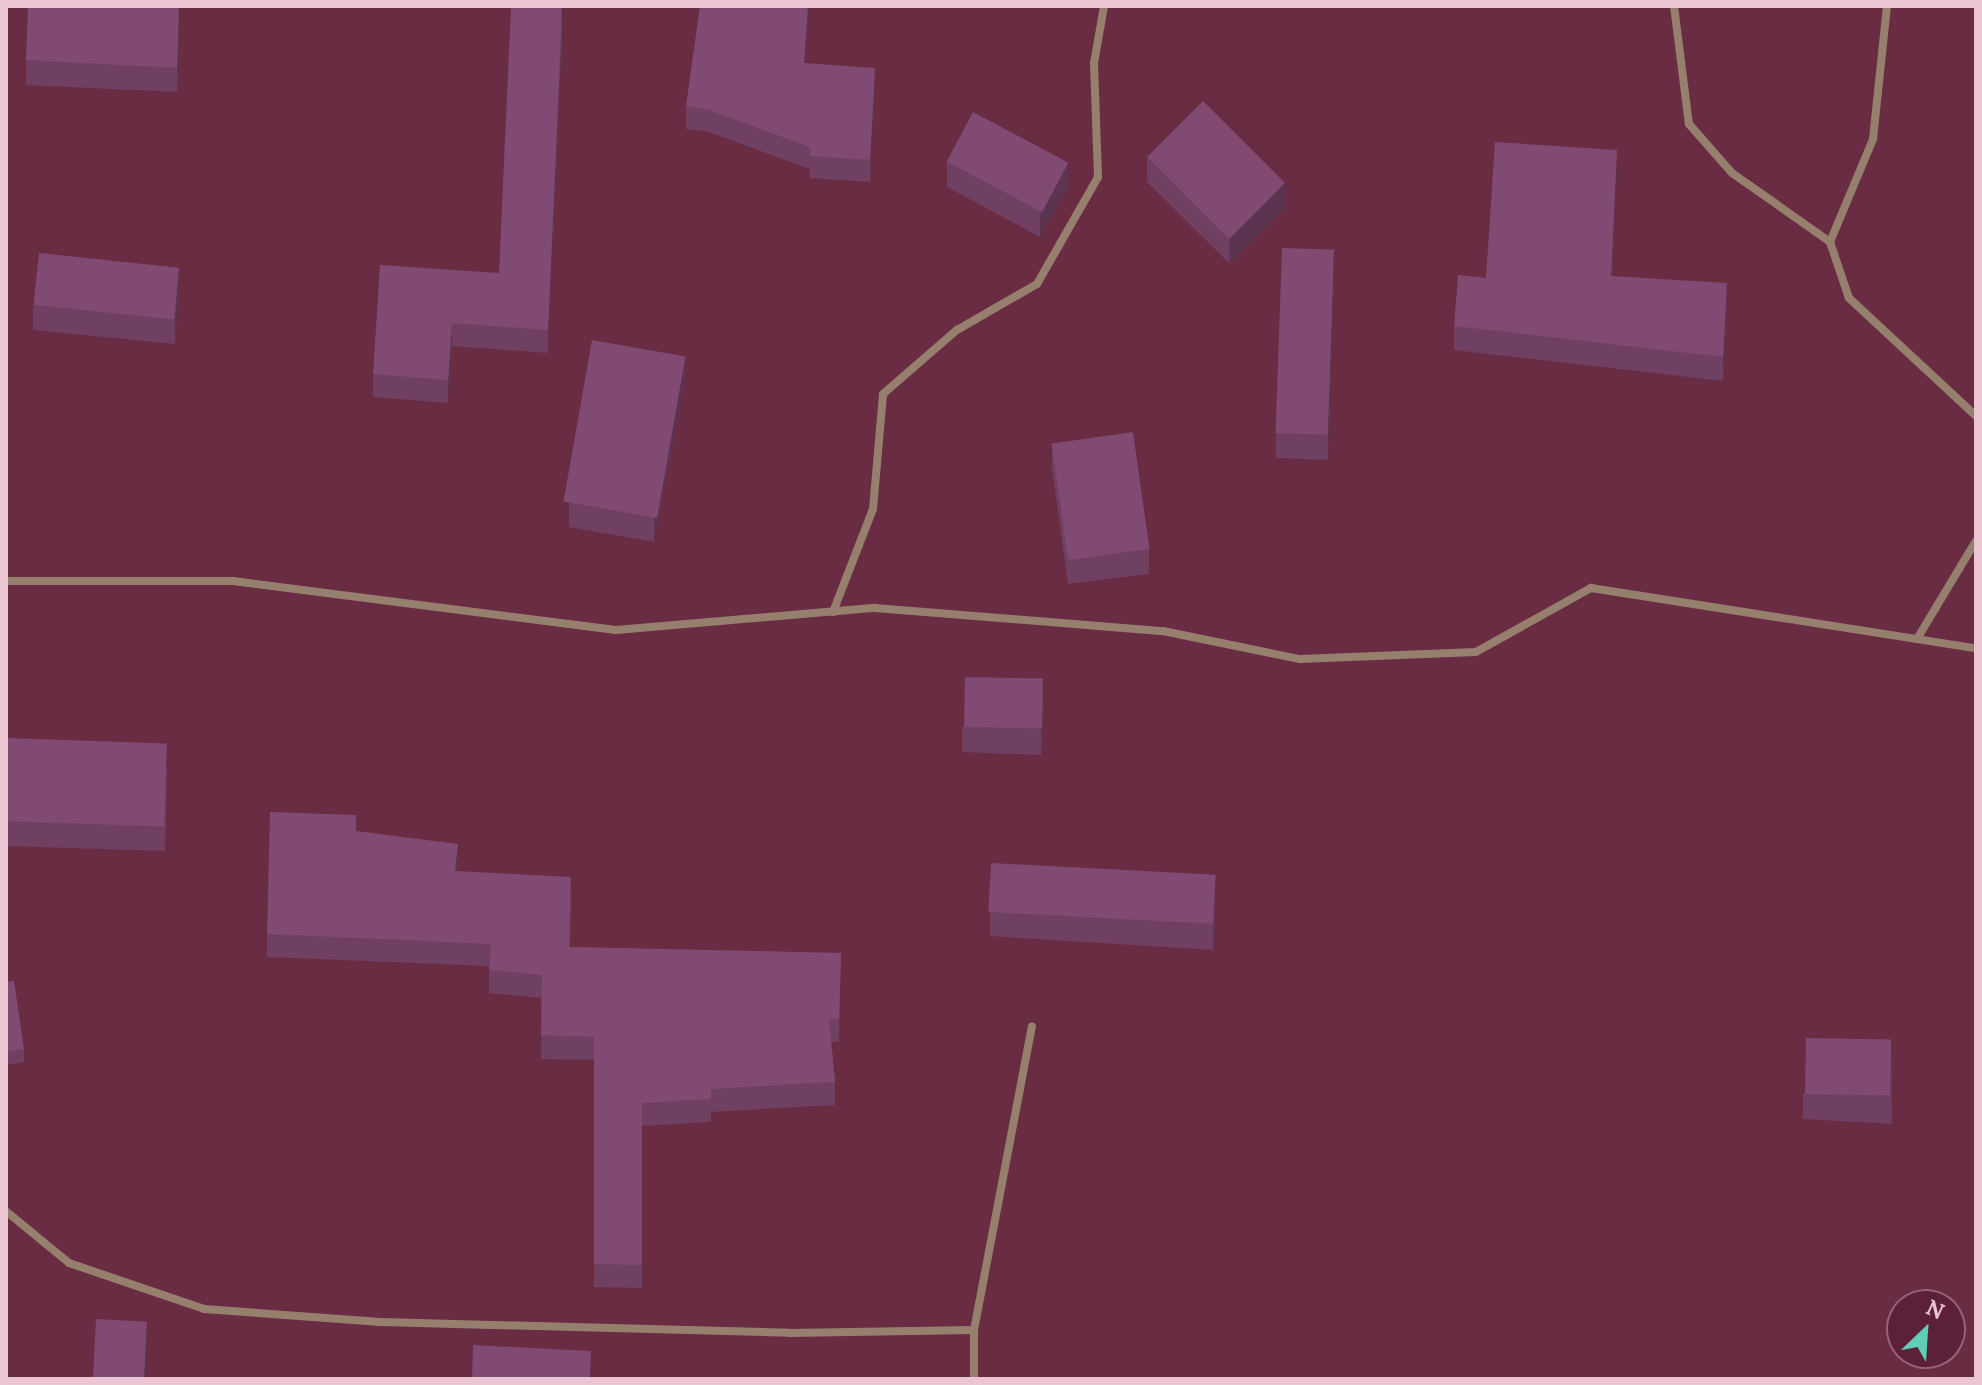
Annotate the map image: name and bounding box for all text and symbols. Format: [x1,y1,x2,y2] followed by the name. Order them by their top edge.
[1886,1289,1966,1369] north arrow
[1922,1293,1949,1325] text: N

